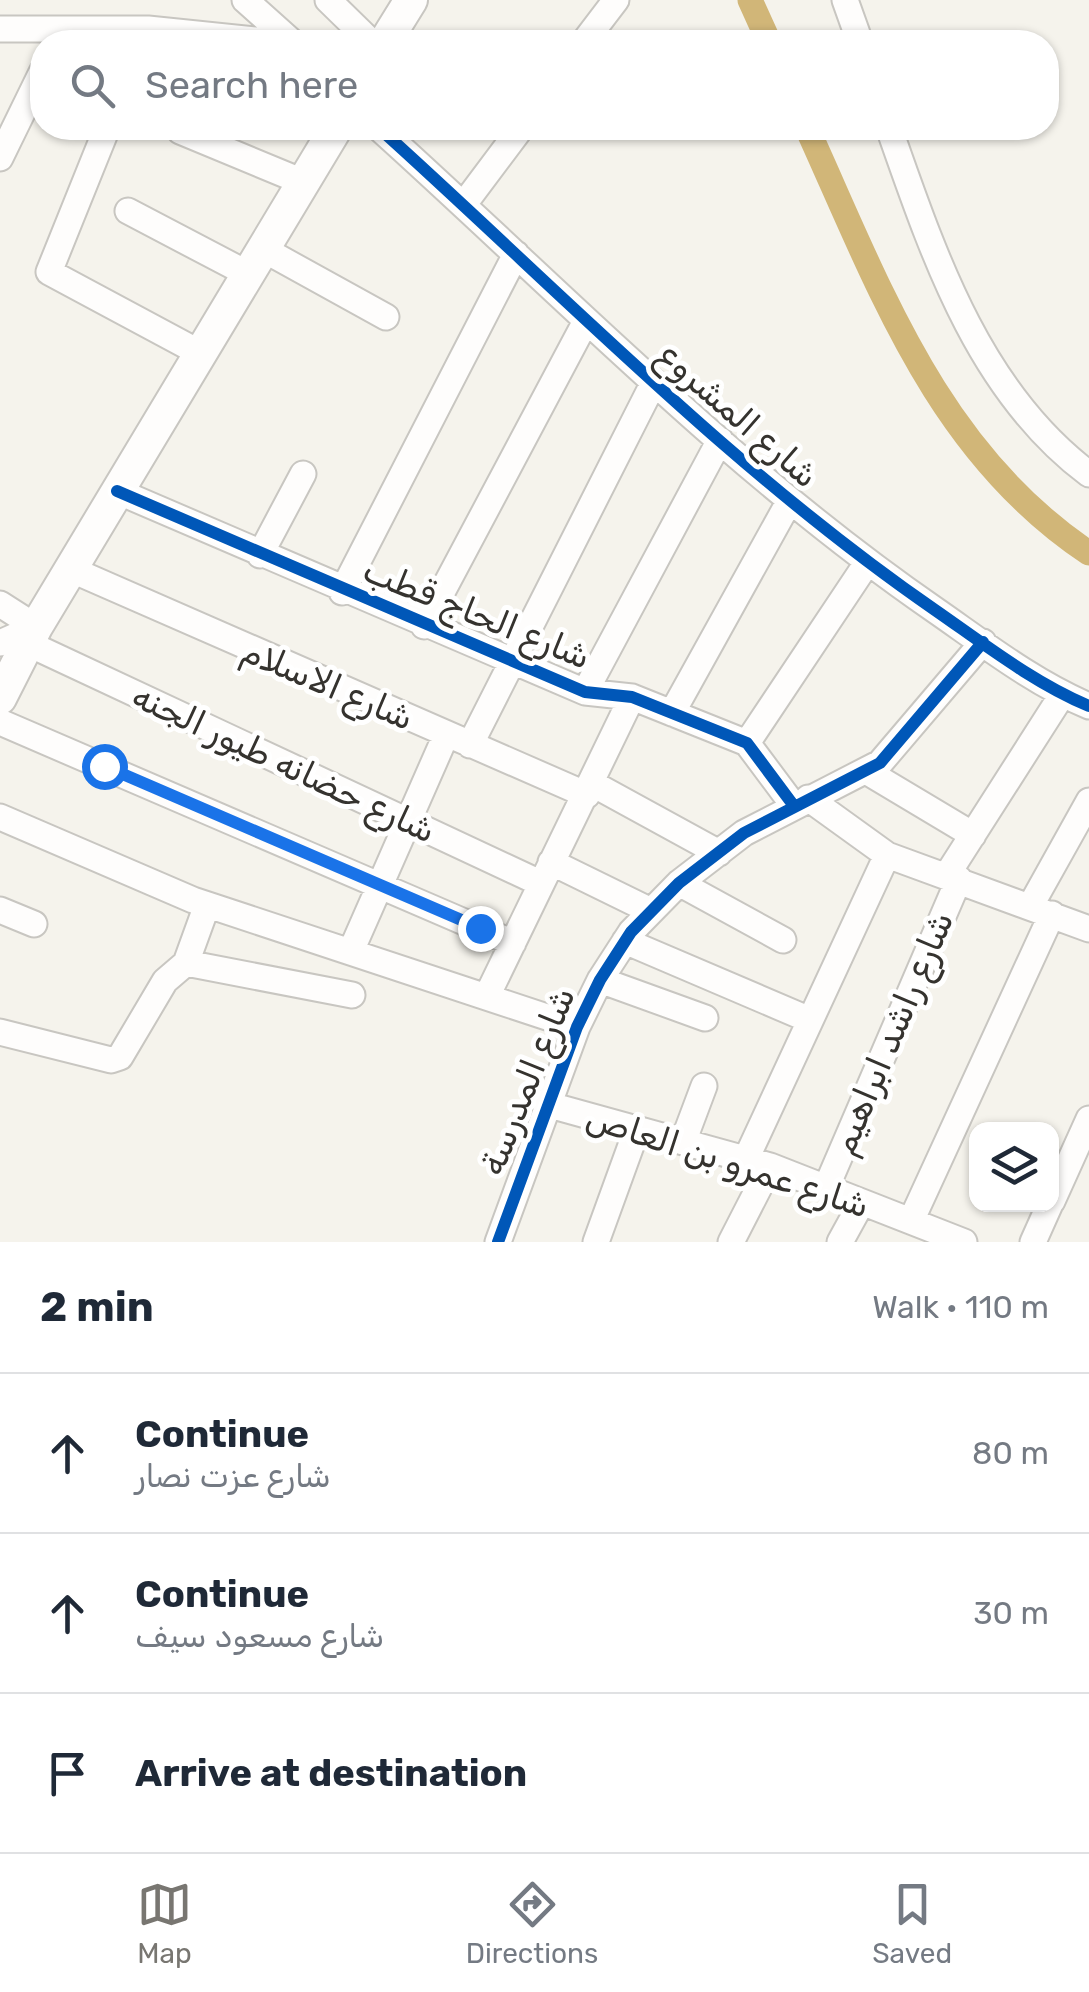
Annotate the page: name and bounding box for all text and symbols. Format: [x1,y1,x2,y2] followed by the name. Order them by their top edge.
[30,30,1059,140] search box
[65,58,120,113] icon: search
[145,62,358,108] text: Search here
[647,334,827,499] street label: شارع المشروع
[356,548,597,680] street label: شارع الحاج قطب
[235,629,420,742] street label: شارع الاسلام
[124,674,442,854] street label: شارع حضانه طيور الجنه
[82,744,128,790] route start
[822,905,965,1162] street label: شارع راشد ابراهيم
[458,906,504,952] route end
[470,981,587,1182] street label: شارع المدرسة
[580,1095,875,1229] street label: شارع عمرو بن العاص
[969,1122,1059,1212] map controls
[969,1122,1059,1212] button: layers
[40,1282,154,1332] text: 2 min
[872,1288,1049,1326] text: Walk · 110 m
[135,1411,309,1457] text: Continue
[40,1426,95,1481] icon: ahead
[972,1434,1049,1472] text: 80 m
[135,1457,331,1495] text: شارع عزت نصار
[135,1571,309,1617] text: Continue
[40,1586,95,1641] icon: ahead
[973,1594,1049,1632] text: 30 m
[135,1617,384,1655] text: شارع مسعود سيف
[40,1746,95,1801] icon: arrive
[135,1750,527,1796] text: Arrive at destination
[137,1877,192,1970] tab: Map
[466,1877,598,1970] tab: Directions
[872,1877,952,1970] tab: Saved

